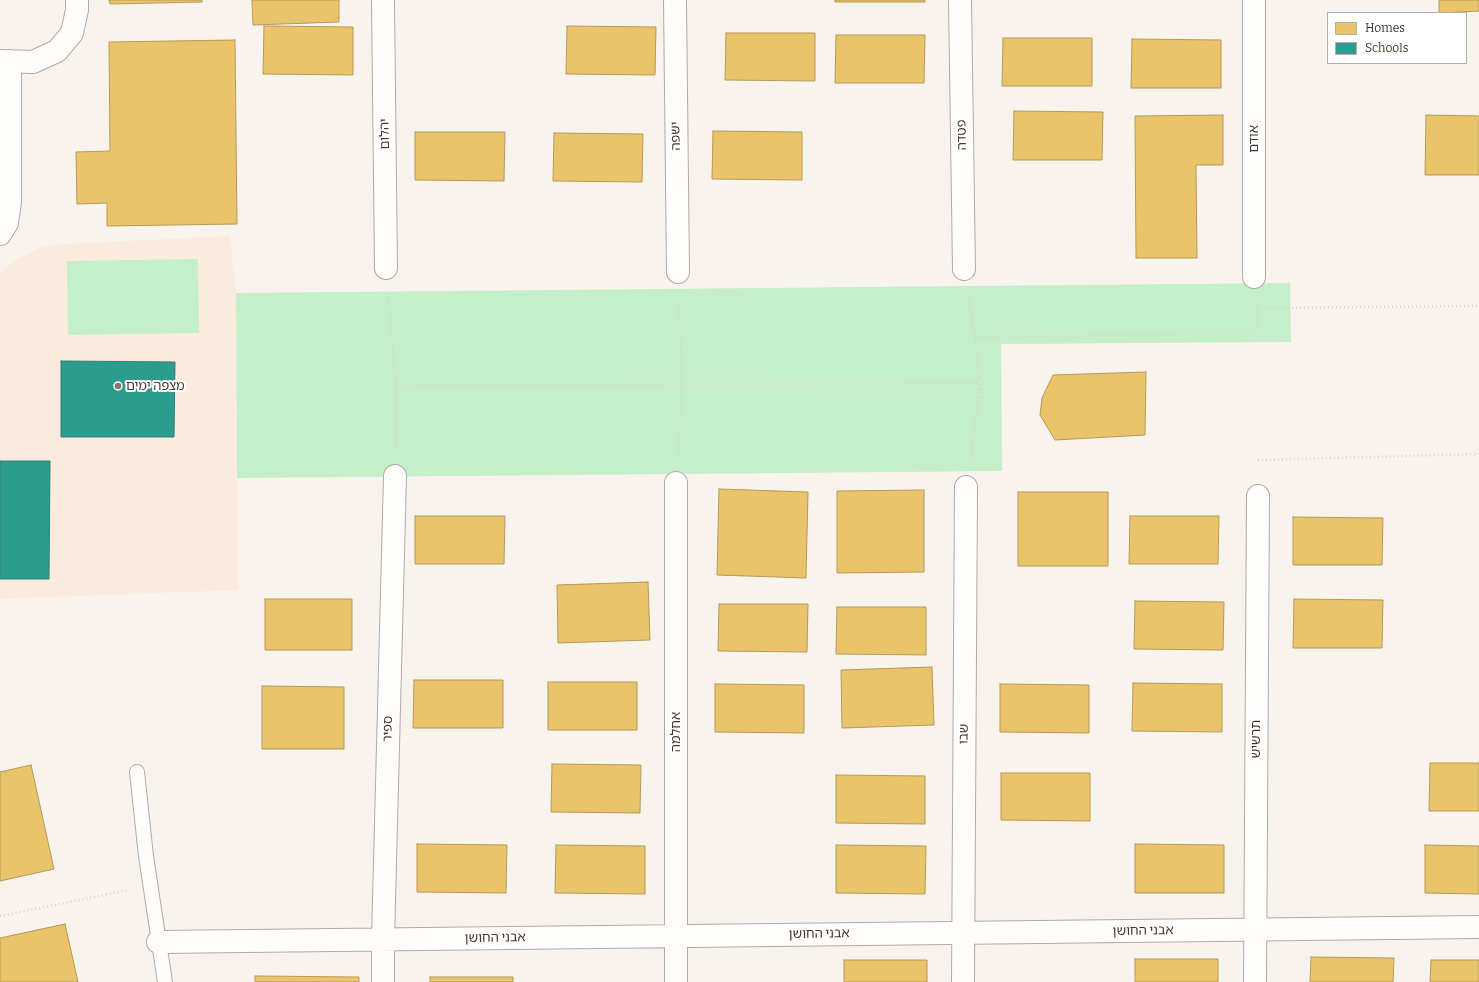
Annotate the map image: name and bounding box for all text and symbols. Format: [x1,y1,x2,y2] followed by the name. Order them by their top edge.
[1327,12,1467,64] legend
[1365,21,1405,35] text: Homes
[1365,41,1408,55] text: Schools
[377,118,393,150] street label: יהלום
[954,119,970,151] street label: פטדה
[668,121,684,151] street label: ישפה
[1246,125,1262,153] street label: אודם
[126,378,185,394] place label: מצפה ימים
[113,381,123,391] marker: מצפה ימים
[668,712,684,752] street label: אחלמה
[380,716,396,742] street label: ספיר
[1248,720,1264,758] street label: תרשיש
[956,724,972,744] street label: שבו
[1112,923,1174,939] street label: אבני החושן
[788,926,850,942] street label: אבני החושן
[464,930,526,946] street label: אבני החושן

